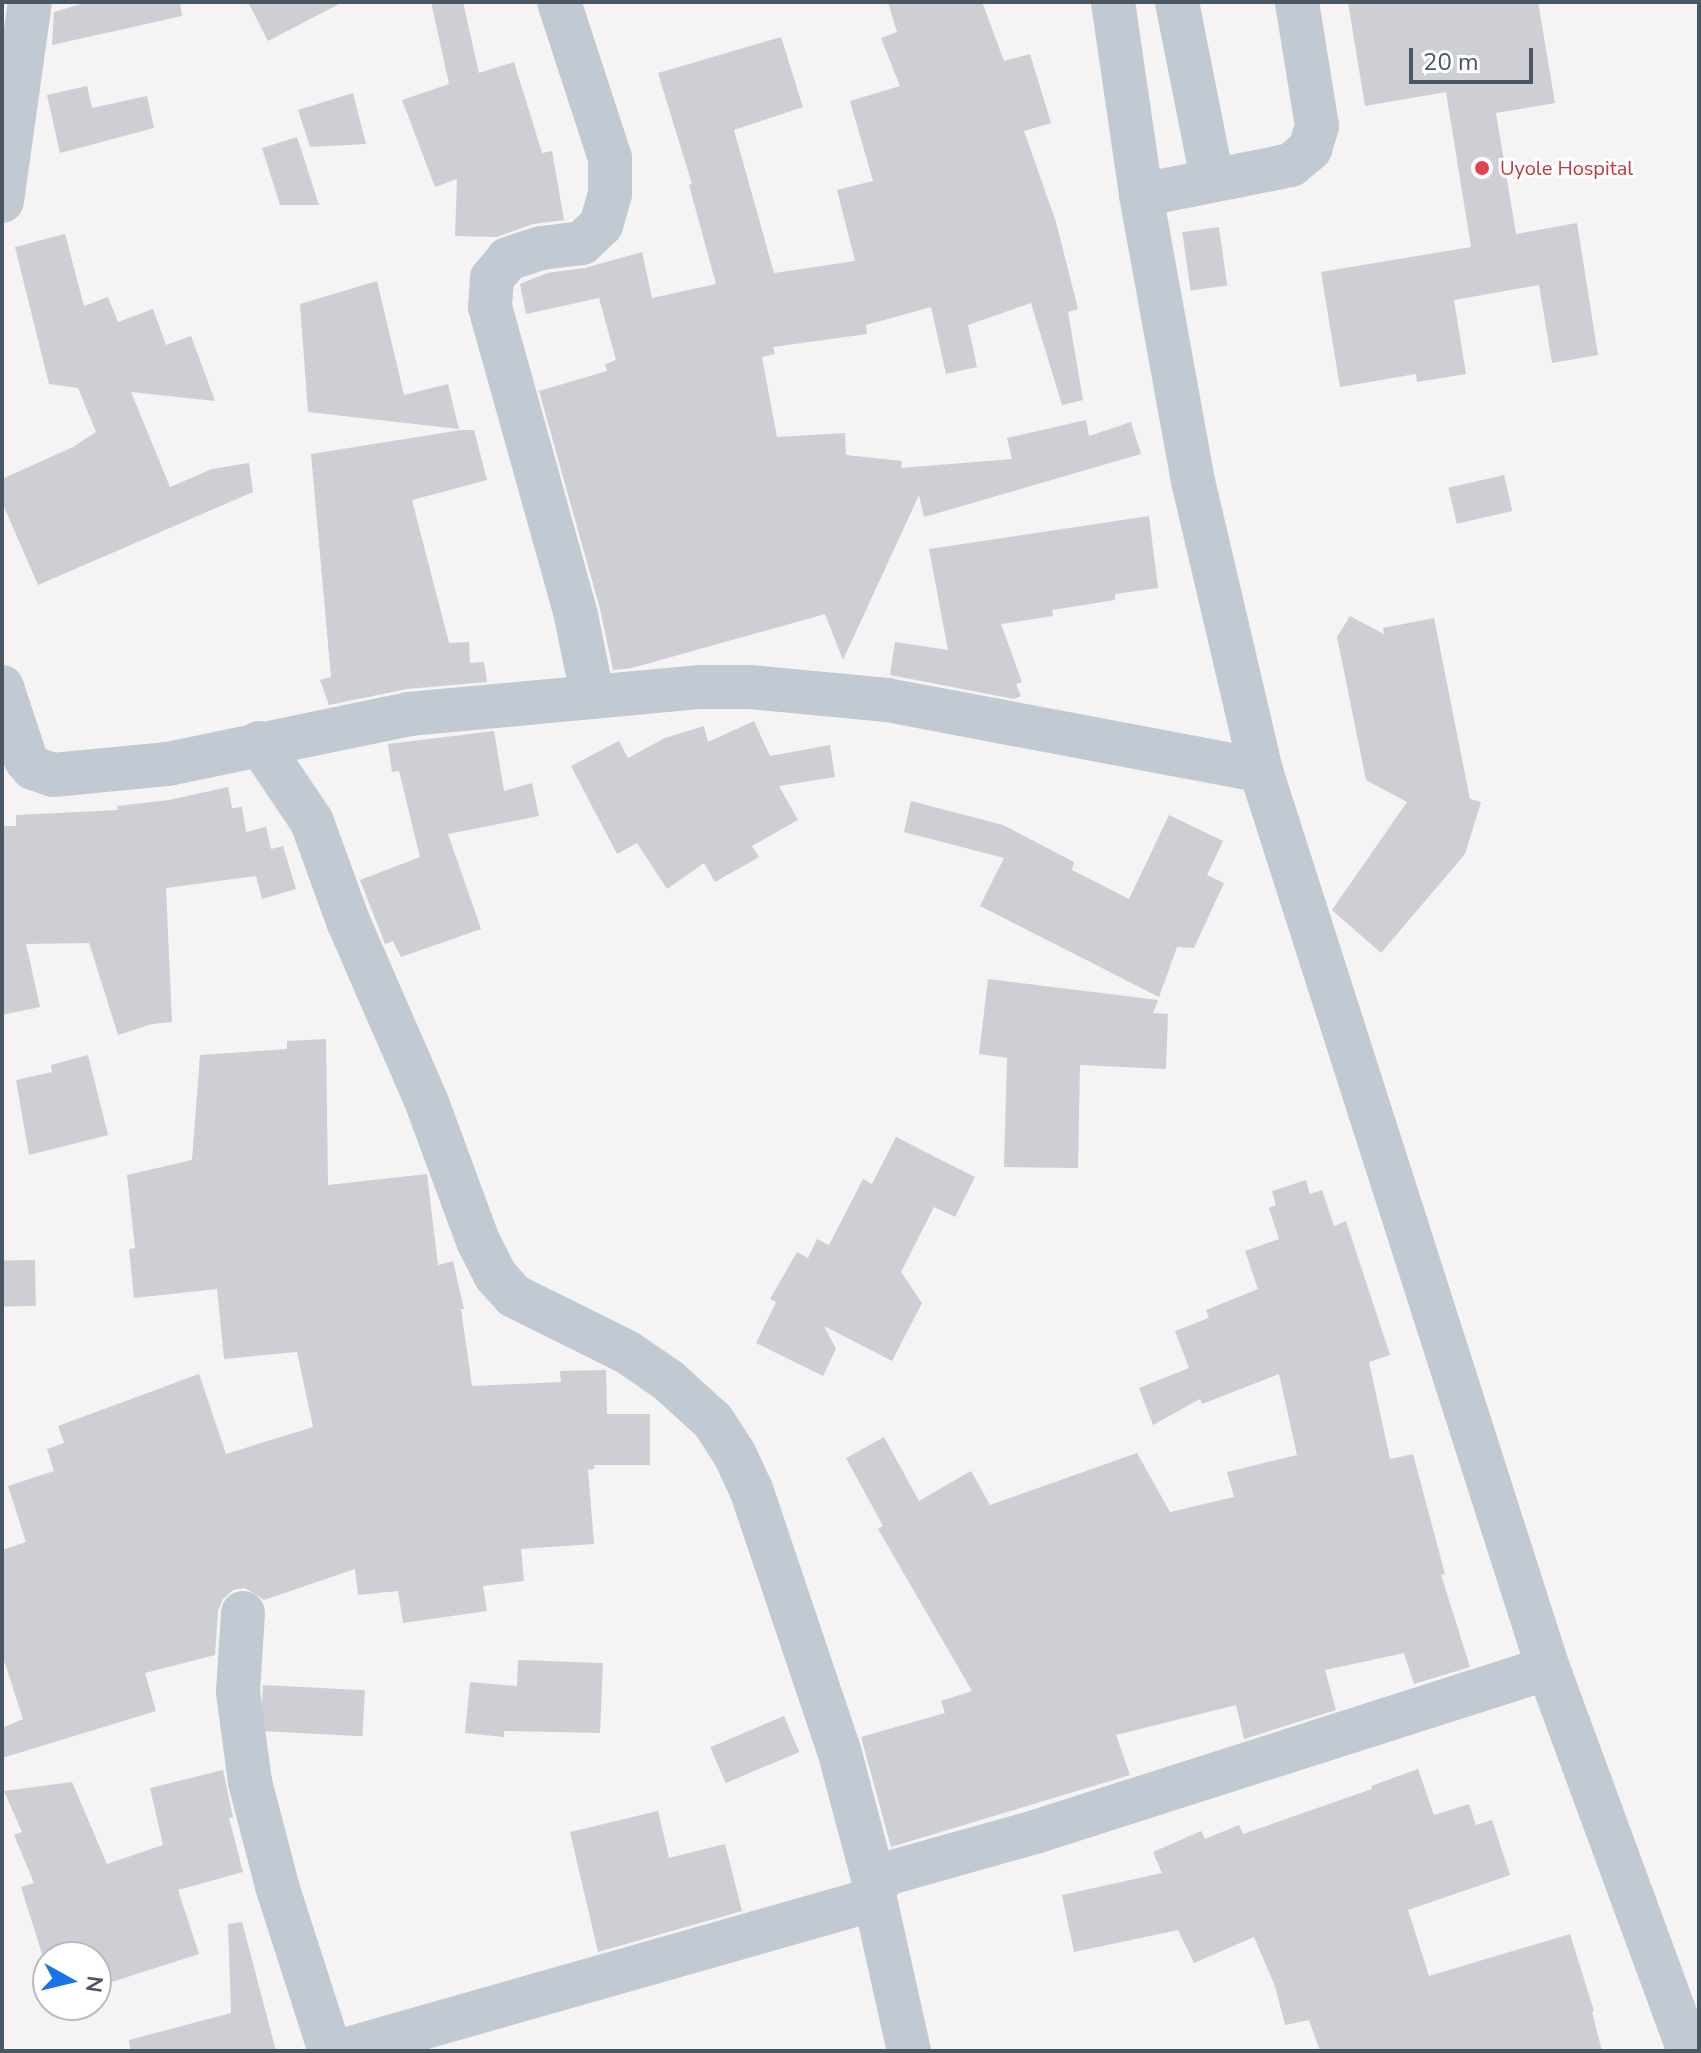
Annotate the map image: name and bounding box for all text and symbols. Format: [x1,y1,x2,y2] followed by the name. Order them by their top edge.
[1413,32,1537,82] scale bar
[1423,46,1479,78] text: 20 m
[1500,156,1633,180] place label: Uyole Hospital
[1471,157,1493,179] marker: Uyole Hospital
[32,1941,112,2021] north arrow
[78,1974,110,1994] text: N

